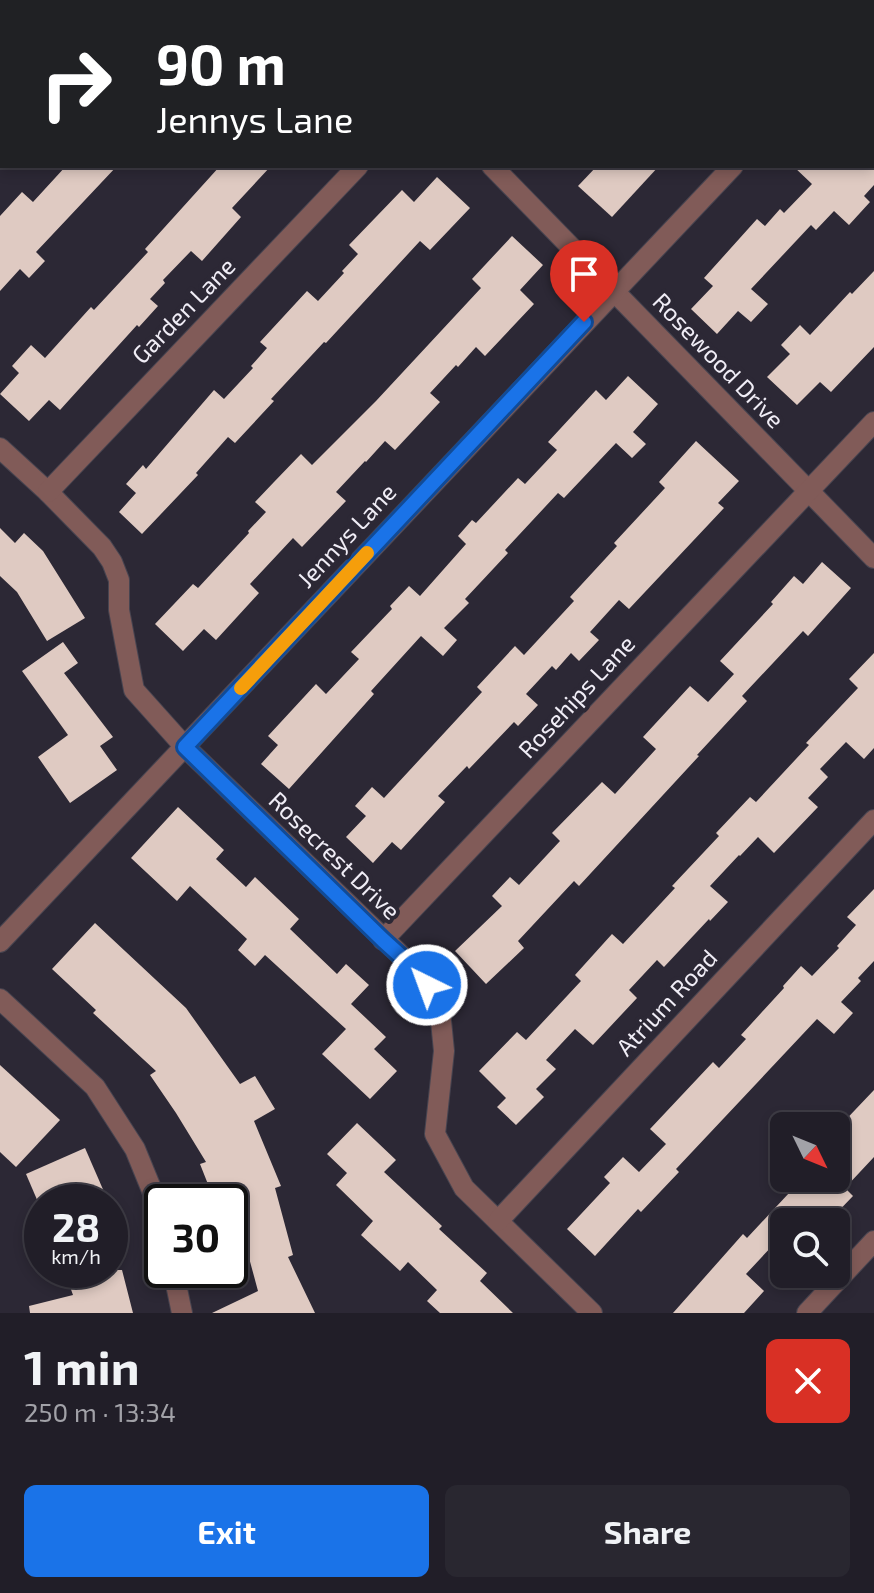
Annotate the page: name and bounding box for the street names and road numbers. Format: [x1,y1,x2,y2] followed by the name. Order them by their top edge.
[125,251,241,369] street label: Garden Lane
[647,286,791,434] street label: Rosewood Drive
[290,477,401,593] street label: Jennys Lane
[512,629,640,763] street label: Rosehips Lane
[263,785,407,925] street label: Rosecrest Drive
[609,943,722,1061] street label: Atrium Road

